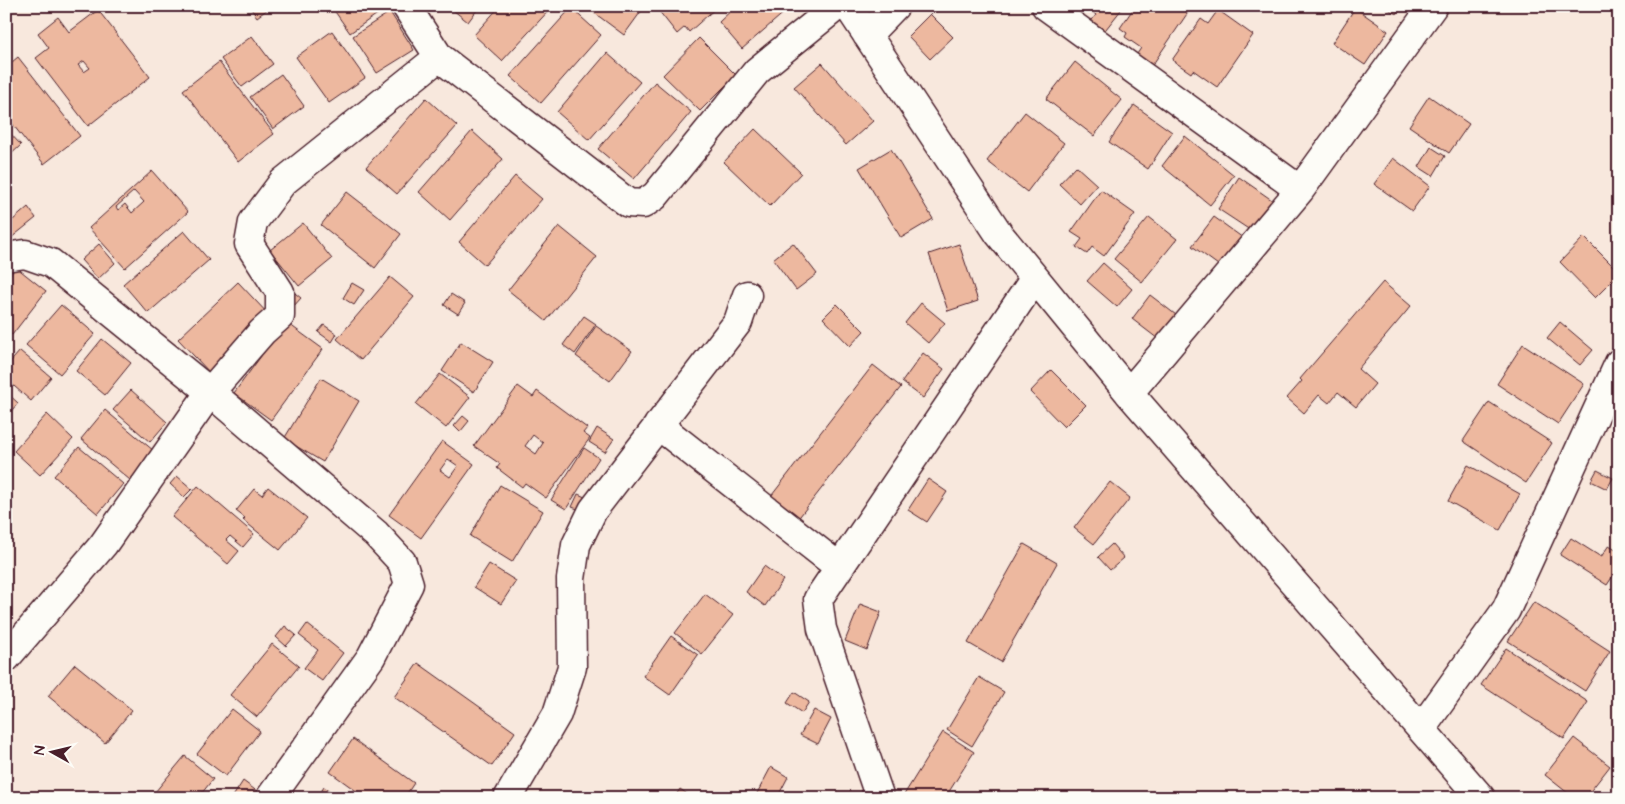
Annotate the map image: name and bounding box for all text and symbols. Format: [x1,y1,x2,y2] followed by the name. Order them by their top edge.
[28,726,78,776] north arrow
[30,744,51,756] text: N

